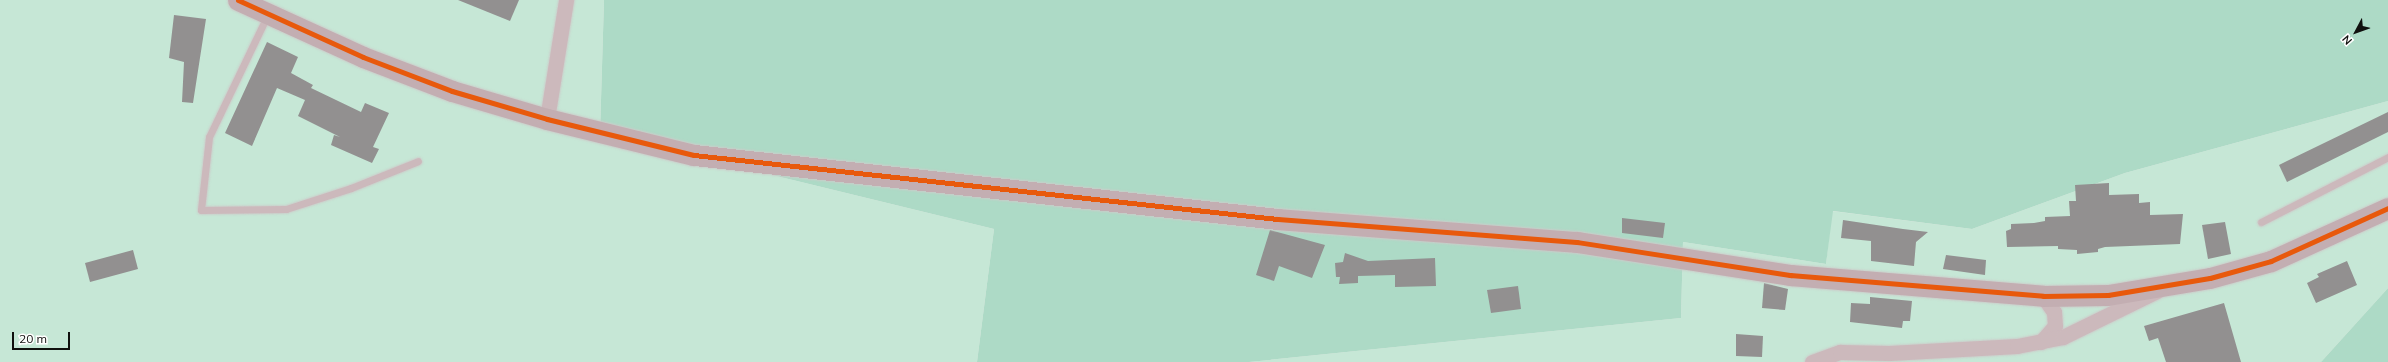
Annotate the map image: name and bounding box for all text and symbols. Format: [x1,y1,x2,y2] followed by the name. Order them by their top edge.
[2336,12,2376,52] north arrow
[2339,32,2355,48] text: N
[14,324,72,350] scale bar
[19,331,47,346] text: 20 m

